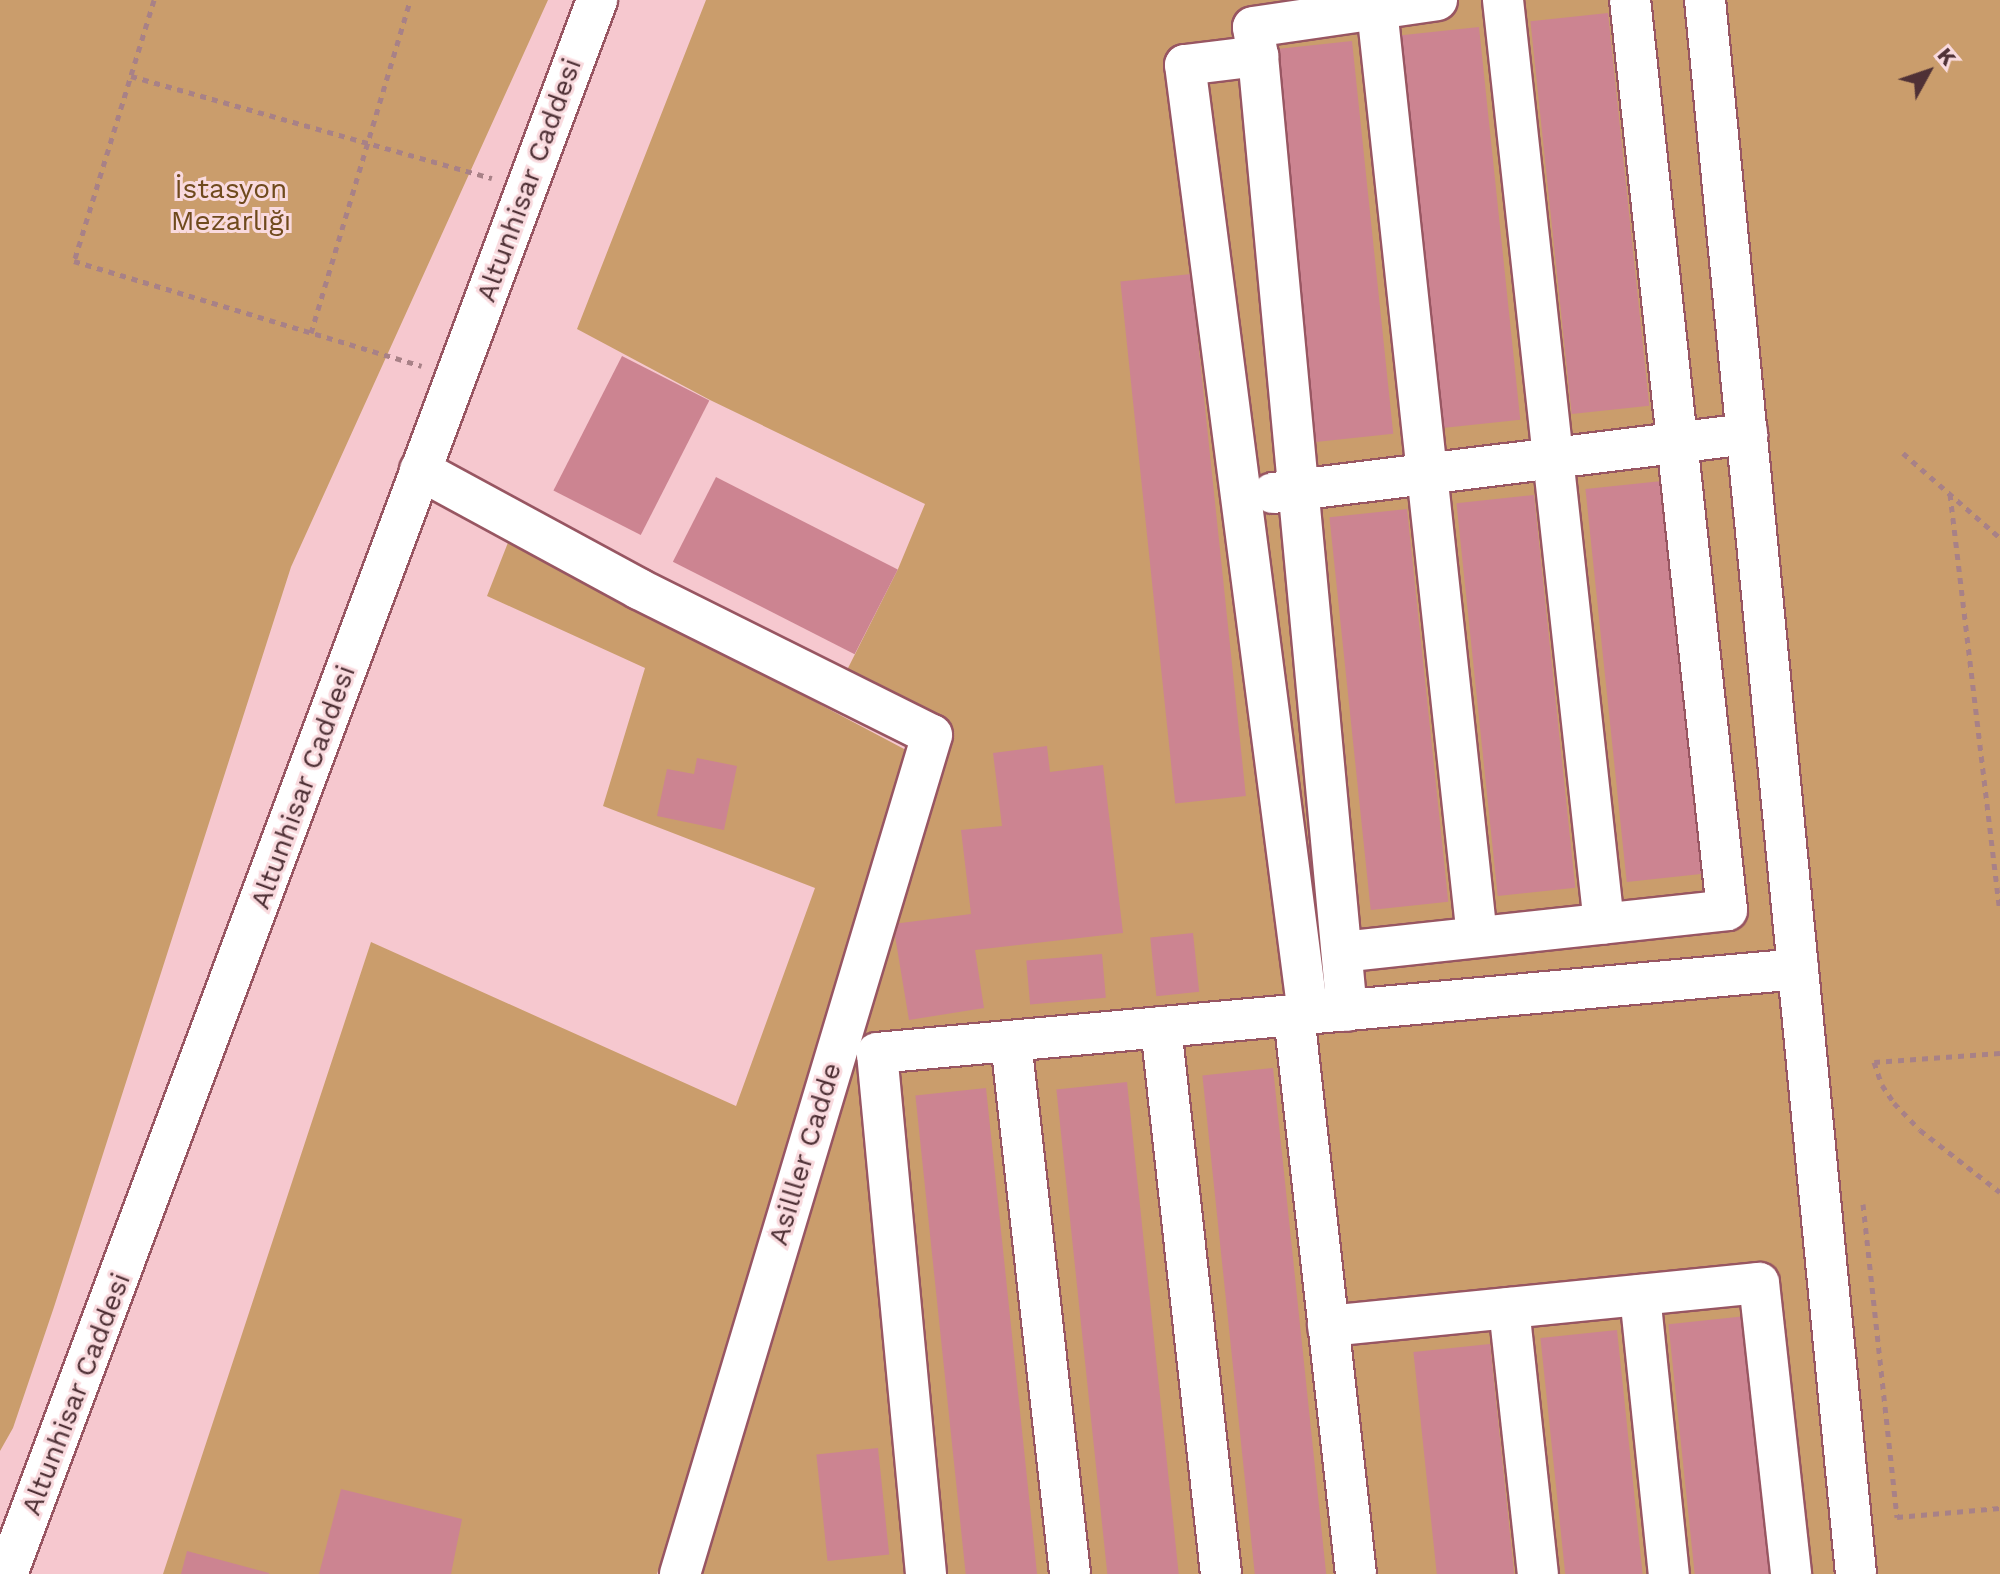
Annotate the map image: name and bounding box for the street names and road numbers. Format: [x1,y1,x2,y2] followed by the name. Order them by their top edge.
[469,53,589,307] street label: Altunhisar Caddesi
[243,660,363,914] street label: Altunhisar Caddesi
[761,1058,849,1250] street label: Asilller Cadde
[14,1268,138,1520] street label: Altunhisar Caddesi

